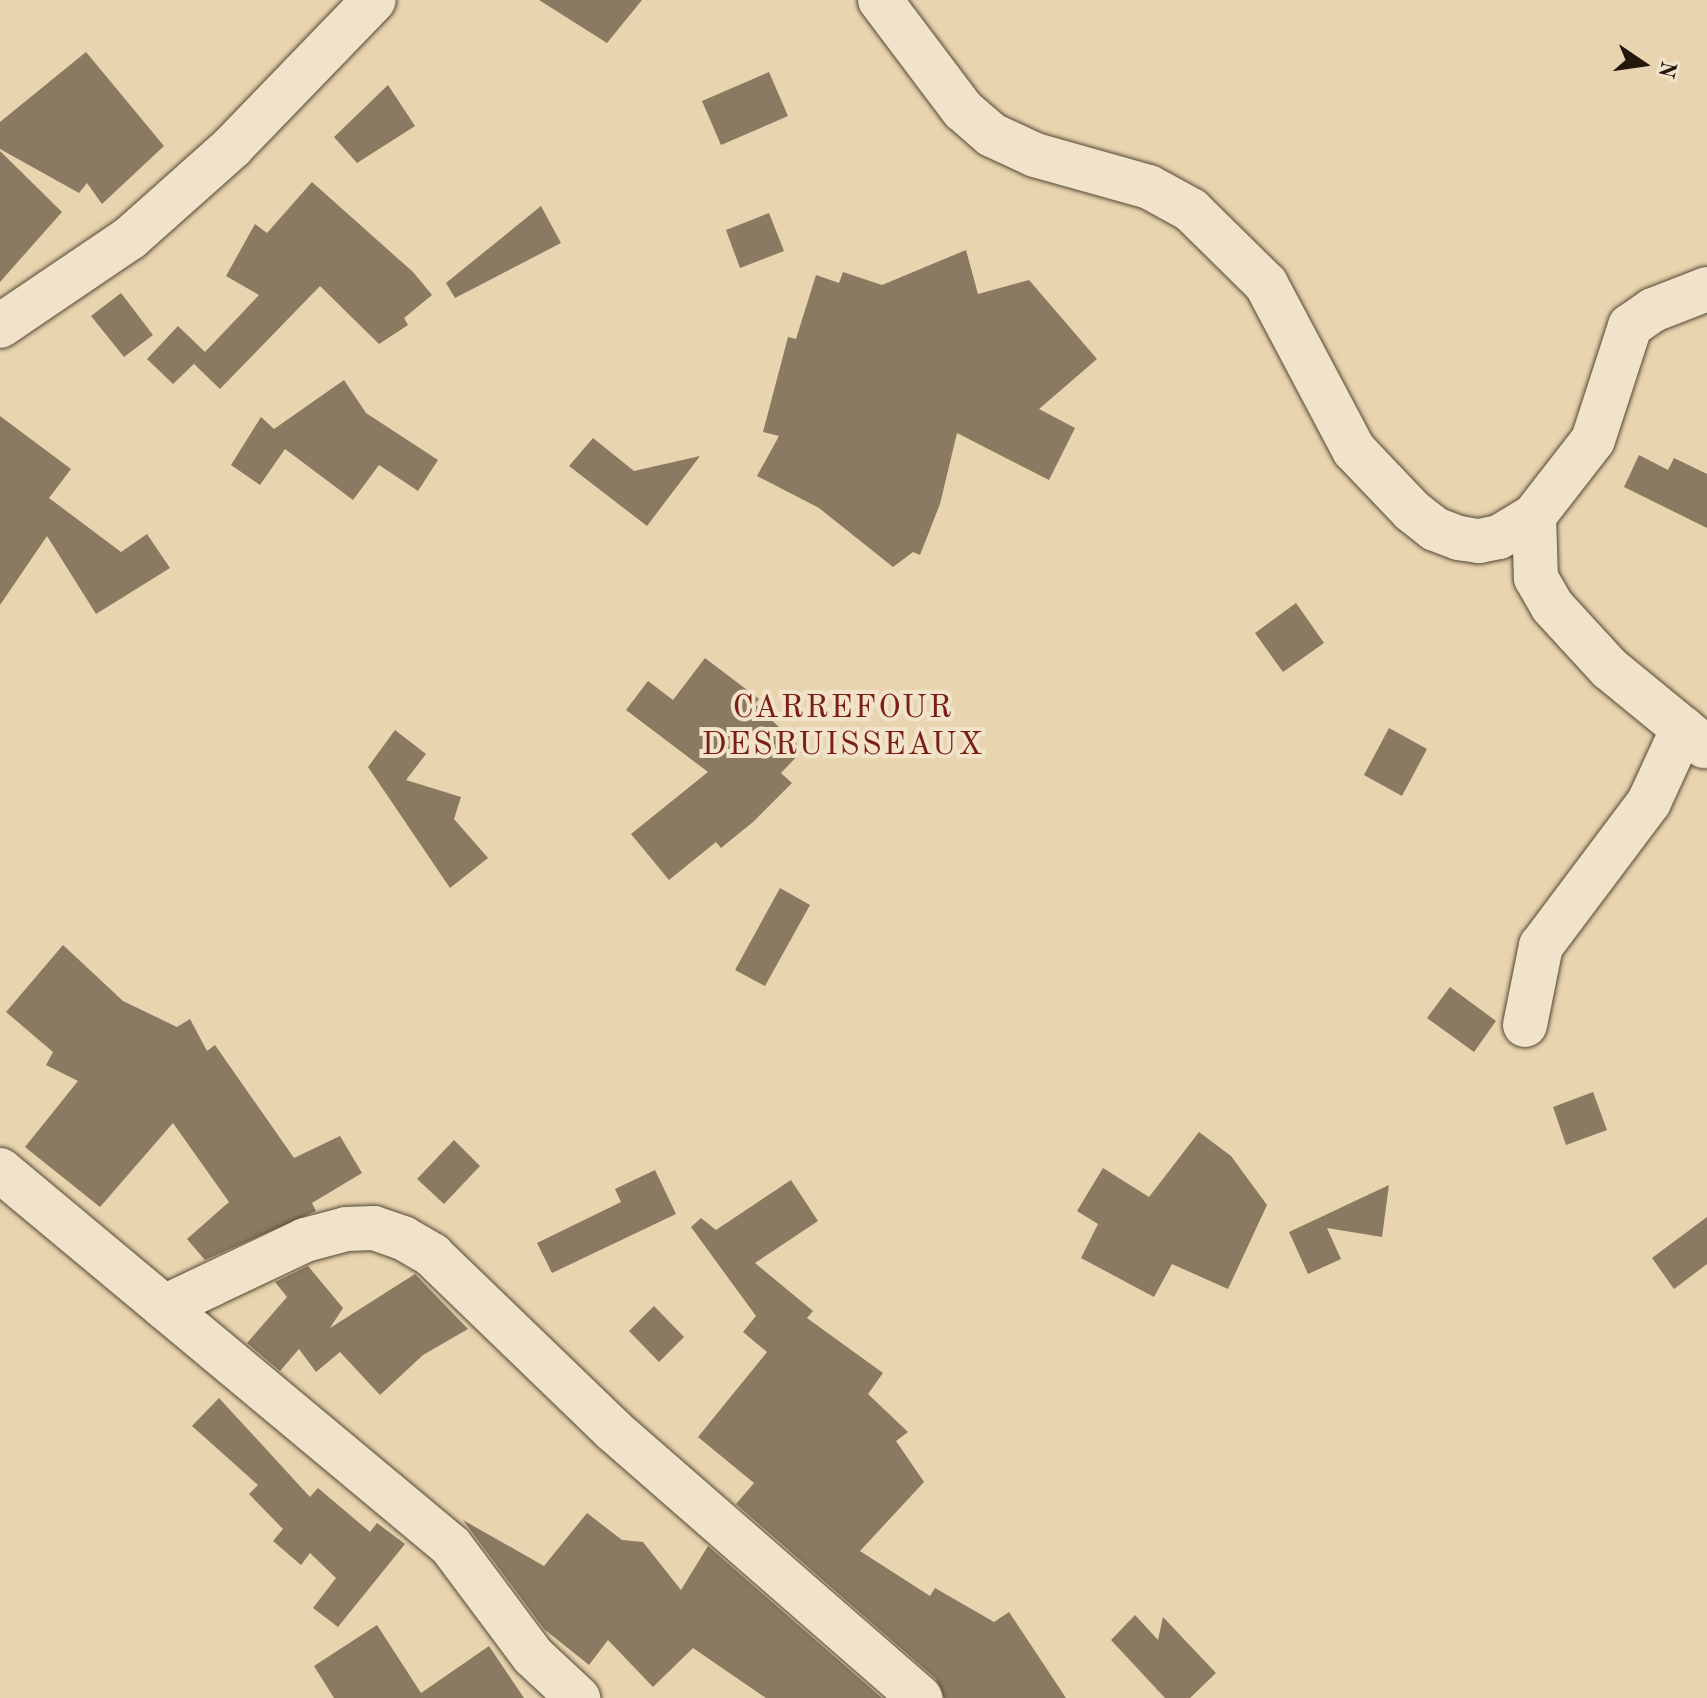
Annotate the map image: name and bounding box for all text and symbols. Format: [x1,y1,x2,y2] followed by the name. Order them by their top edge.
[1603,24,1683,104] north arrow
[1654,59,1679,80] text: N
[702,691,984,766] district label: CARREFOUR DESRUISSEAUX

